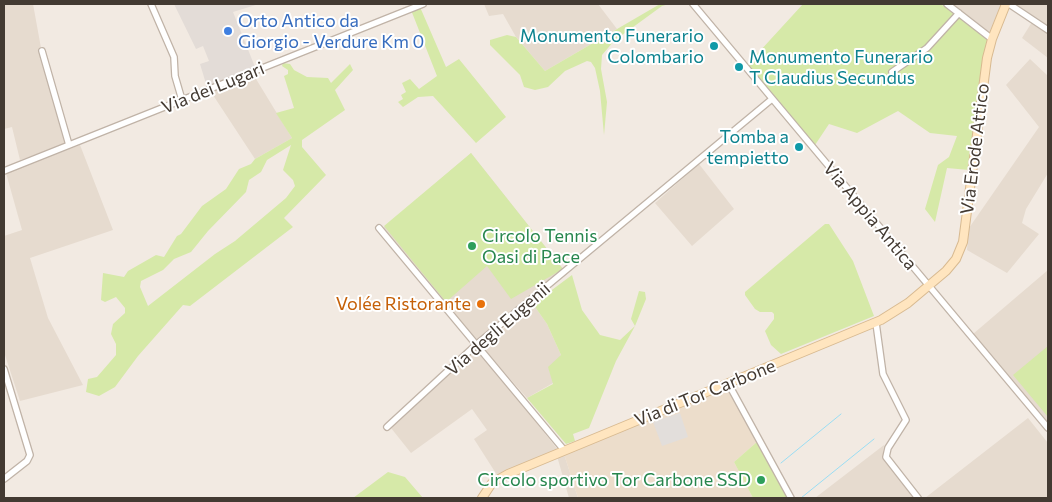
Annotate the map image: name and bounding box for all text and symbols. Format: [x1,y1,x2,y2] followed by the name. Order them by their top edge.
[238,10,424,52] place label: Orto Antico da Giorgio - Verdure Km 0
[222,25,234,37] marker: Orto Antico da Giorgio - Verdure Km 0
[520,25,704,68] place label: Monumento Funerario Colombario
[708,40,720,52] marker: Monumento Funerario Colombario
[749,46,933,88] place label: Monumento Funerario T Claudius Secundus
[158,58,268,118] street label: Via dei Lugari
[733,61,745,73] marker: Monumento Funerario T Claudius Secundus
[956,82,994,216] street label: Via Erode Attico
[707,126,789,168] place label: Tomba a tempietto
[793,141,805,153] marker: Tomba a tempietto
[819,158,921,274] street label: Via Appia Antica
[482,225,597,268] place label: Circolo Tennis Oasi di Pace
[466,240,478,252] marker: Circolo Tennis Oasi di Pace
[441,278,555,380] street label: Via degli Eugenii
[336,293,471,315] place label: Volée Ristorante
[475,298,487,310] marker: Volée Ristorante
[631,355,779,431] street label: Via di Tor Carbone
[477,469,751,491] place label: Circolo sportivo Tor Carbone SSD
[755,474,767,486] marker: Circolo sportivo Tor Carbone SSD

